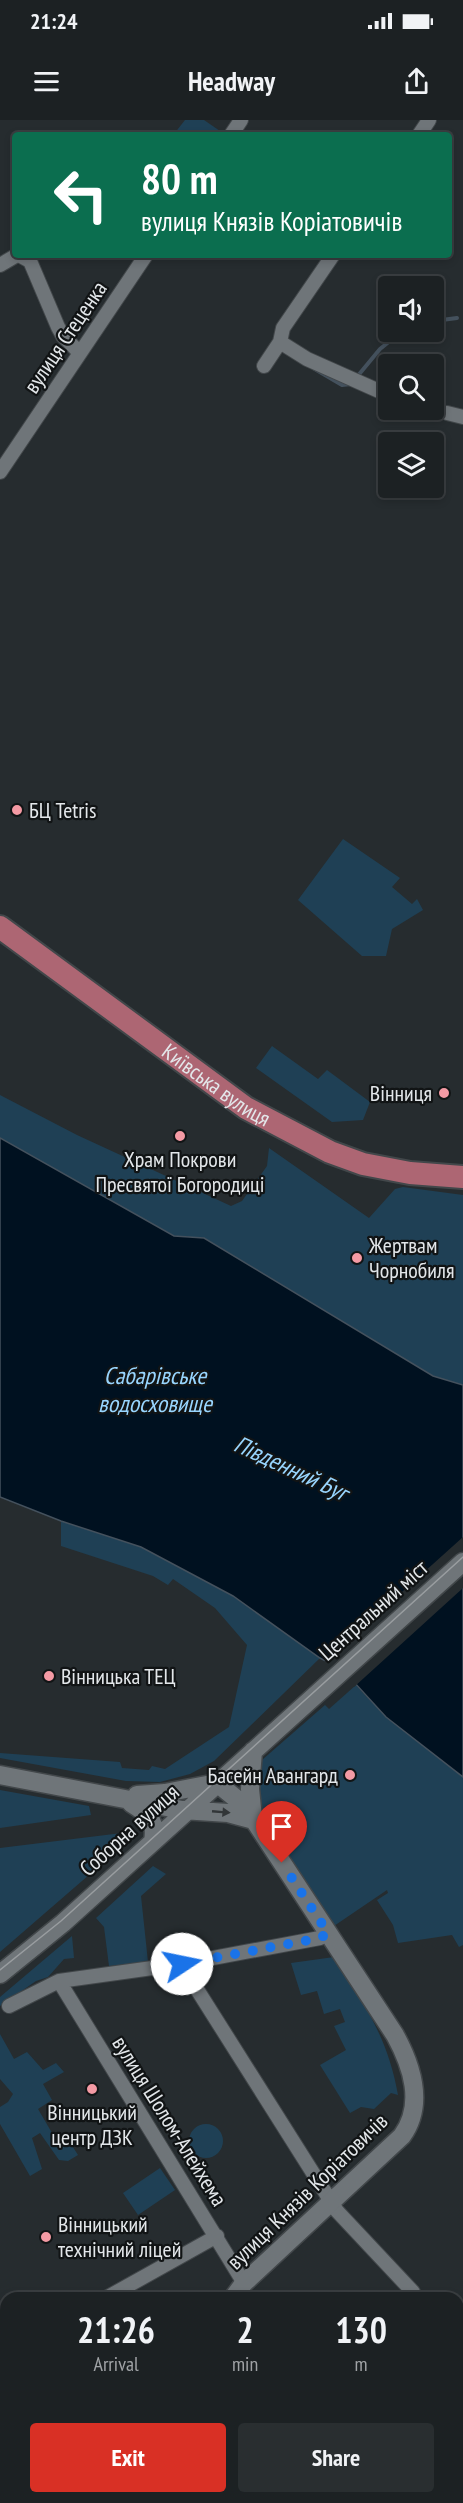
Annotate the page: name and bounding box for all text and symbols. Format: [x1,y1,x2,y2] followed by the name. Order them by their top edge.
[30,7,78,35] text: 21:24
[188,64,275,98] text: Headway
[30,65,63,98] icon: menu
[400,65,433,98] icon: share
[141,151,218,206] text: 80 m
[42,156,120,234] icon: left
[141,204,402,238] text: вулиця Князів Коріатовичів
[17,276,113,398] street label: вулиця Стеценка
[378,276,444,498] map controls
[378,276,444,342] button: sound
[378,354,444,420] button: search
[378,432,444,498] button: layers
[29,796,97,824] place label: БЦ Tetris
[10,803,24,817] marker: БЦ Tetris
[157,1037,275,1132] street label: Київська вулиця
[370,1079,432,1107] place label: Вінниця
[437,1086,451,1100] marker: Вінниця
[173,1129,187,1143] marker: Храм Покрови Пресвятої Богородиці
[95,1145,265,1198] place label: Храм Покрови Пресвятої Богородиці
[368,1231,454,1284] place label: Жертвам Чорнобиля
[350,1251,364,1265] marker: Жертвам Чорнобиля
[98,1360,214,1419] water label: Сабарівське водосховище
[229,1428,356,1509] water label: Південний Буг
[313,1553,434,1666] street label: Центральний міст
[61,1662,176,1690] place label: Вінницька ТЕЦ
[42,1669,56,1683] marker: Вінницька ТЕЦ
[207,1761,338,1789] place label: Басейн Авангард
[343,1768,357,1782] marker: Басейн Авангард
[73,1778,185,1882] street label: Соборна вулиця
[256,1801,307,1863] pin
[211,1807,230,1817] one-way arrow
[265,1810,298,1843] icon: arrive
[150,1932,214,1996] position arrow
[106,2031,234,2211] street label: вулиця Шолом-Алейхема
[85,2082,99,2096] marker: Вінницький центр ДЗК
[47,2098,137,2151] place label: Вінницький центр ДЗК
[221,2107,393,2275] street label: вулиця Князів Коріатовичів
[58,2210,181,2263] place label: Вінницький технічний ліцей
[39,2230,53,2244] marker: Вінницький технічний ліцей
[77,2306,155,2353] text: 21:26
[236,2306,254,2353] text: 2
[335,2306,387,2353] text: 130
[93,2351,139,2377] text: Arrival
[232,2351,258,2377] text: min
[355,2351,368,2377] text: m
[30,2423,226,2492] button: Exit
[238,2423,434,2492] button: Share

